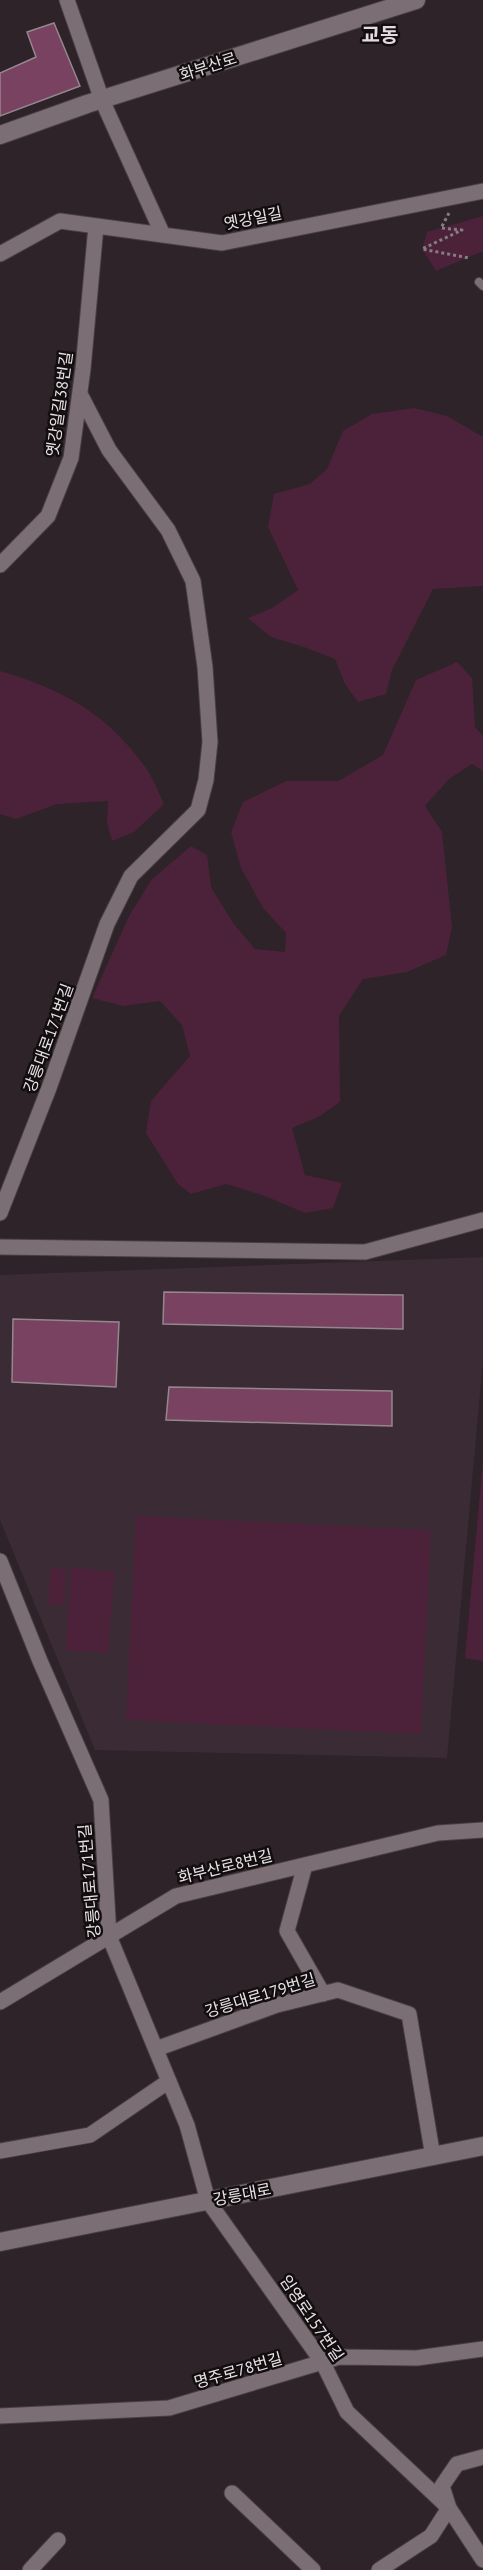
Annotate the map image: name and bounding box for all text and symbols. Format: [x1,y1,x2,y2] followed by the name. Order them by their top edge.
[362,22,398,48] district label: 교동
[177,47,239,85] street label: 화부산로
[222,203,284,233] street label: 옛강일길
[42,350,76,458] street label: 옛강일길38번길
[19,981,77,1095] street label: 강릉대로171번길
[74,1823,104,1939] street label: 강릉대로171번길
[175,1845,275,1887] street label: 화부산로8번길
[202,1969,318,2021] street label: 강릉대로179번길
[211,2179,273,2209] street label: 강릉대로
[276,2271,348,2365] street label: 임영로157번길
[191,2348,285,2392] street label: 명주로78번길

